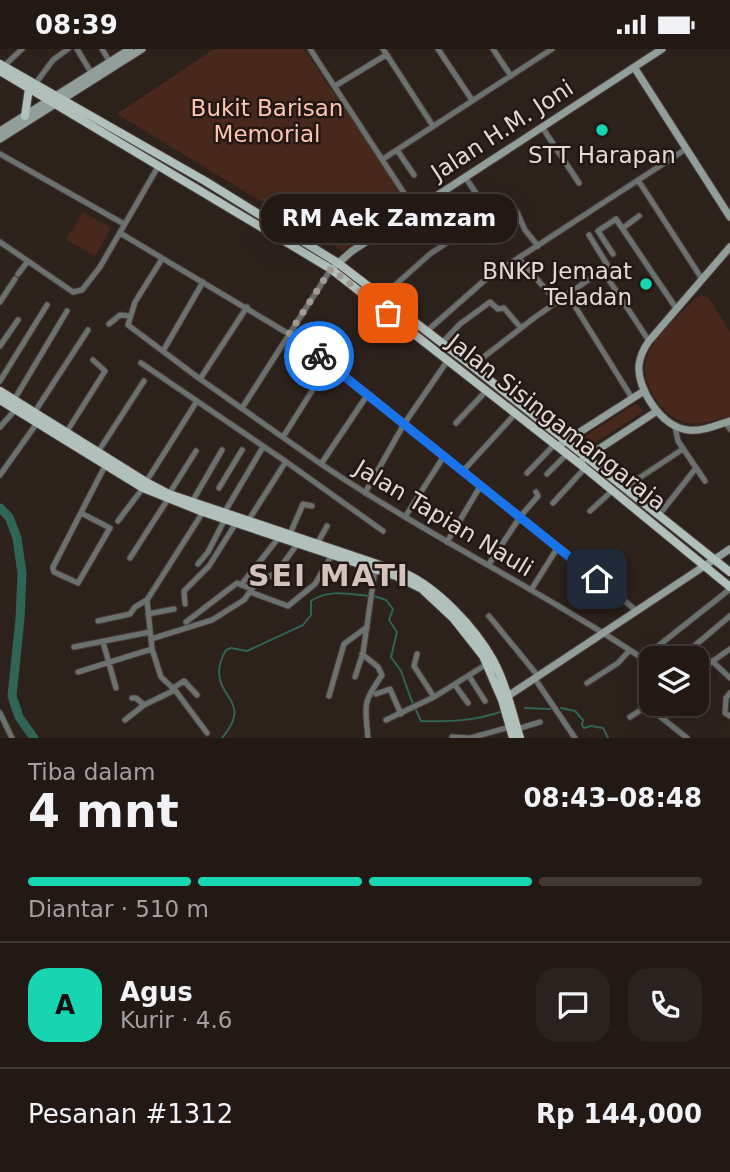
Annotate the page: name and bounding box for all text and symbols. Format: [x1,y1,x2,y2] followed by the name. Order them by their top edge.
[35,10,118,40] text: 08:39
[425,75,578,187] street label: Jalan H.M. Joni
[191,95,343,147] park label: Bukit Barisan Memorial
[594,122,610,138] marker: STT Harapan
[528,142,676,168] place label: STT Harapan
[260,194,516,243] callout: RM Aek Zamzam
[282,205,496,231] text: RM Aek Zamzam
[482,258,632,310] place label: BNKP Jemaat Teladan
[638,276,654,292] marker: BNKP Jemaat Teladan
[358,283,418,343] pin
[369,294,407,332] icon: bag
[284,321,354,391] courier
[441,328,671,515] street label: Jalan Sisingamangaraja
[300,337,338,375] icon: bike
[348,453,538,581] street label: Jalan Tapian Nauli
[567,549,627,609] pin
[248,558,410,593] district label: SEI MATI
[578,560,616,598] icon: home
[639,646,709,716] map controls
[639,646,709,716] button: layers
[28,759,155,785] text: Tiba dalam
[523,783,702,813] text: 08:43–08:48
[28,784,179,838] text: 4 mnt
[28,896,209,922] text: Diantar · 510 m
[536,968,610,1042] button: chat
[628,968,702,1042] button: phone
[120,977,193,1007] text: Agus
[55,990,75,1020] text: A
[120,1007,232,1033] text: Kurir · 4.6
[28,1099,233,1129] text: Pesanan #1312
[536,1099,702,1129] text: Rp 144,000

